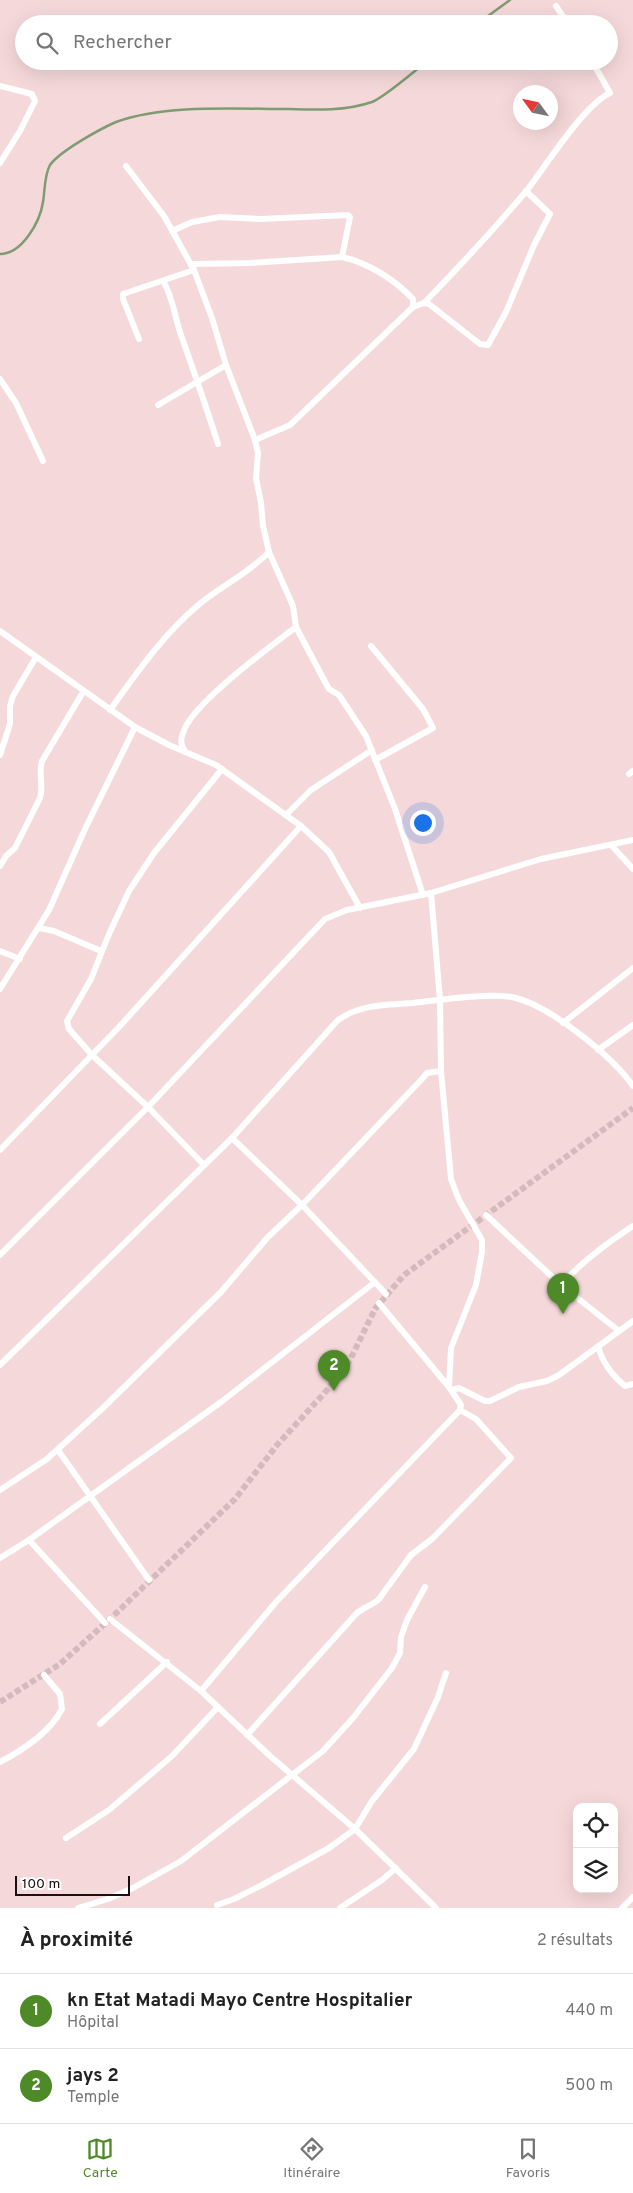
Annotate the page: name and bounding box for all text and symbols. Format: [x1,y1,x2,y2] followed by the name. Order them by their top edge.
[15,15,618,70] search box
[33,29,61,57] icon: search
[73,31,172,55] text: Rechercher
[513,85,558,130] north arrow
[410,810,436,836] your location
[547,1273,579,1314] pin: 1
[318,1350,350,1391] pin: 2
[573,1803,618,1893] map controls
[573,1803,618,1848] button: locate
[573,1848,618,1893] button: layers
[15,1873,130,1896] scale bar
[22,1876,60,1893] text: 100 m
[20,1927,133,1954] text: À proximité
[537,1931,613,1951] text: 2 résultats
[67,1989,412,2013] text: kn Etat Matadi Mayo Centre Hospitalier
[33,2001,39,2021] text: 1
[566,2001,613,2021] text: 440 m
[67,2013,119,2033] text: Hôpital
[67,2064,119,2088] text: jays 2
[31,2076,41,2096] text: 2
[565,2076,613,2096] text: 500 m
[67,2088,119,2108] text: Temple
[83,2135,118,2182] tab: Carte
[283,2135,340,2182] tab: Itinéraire
[506,2135,550,2182] tab: Favoris

